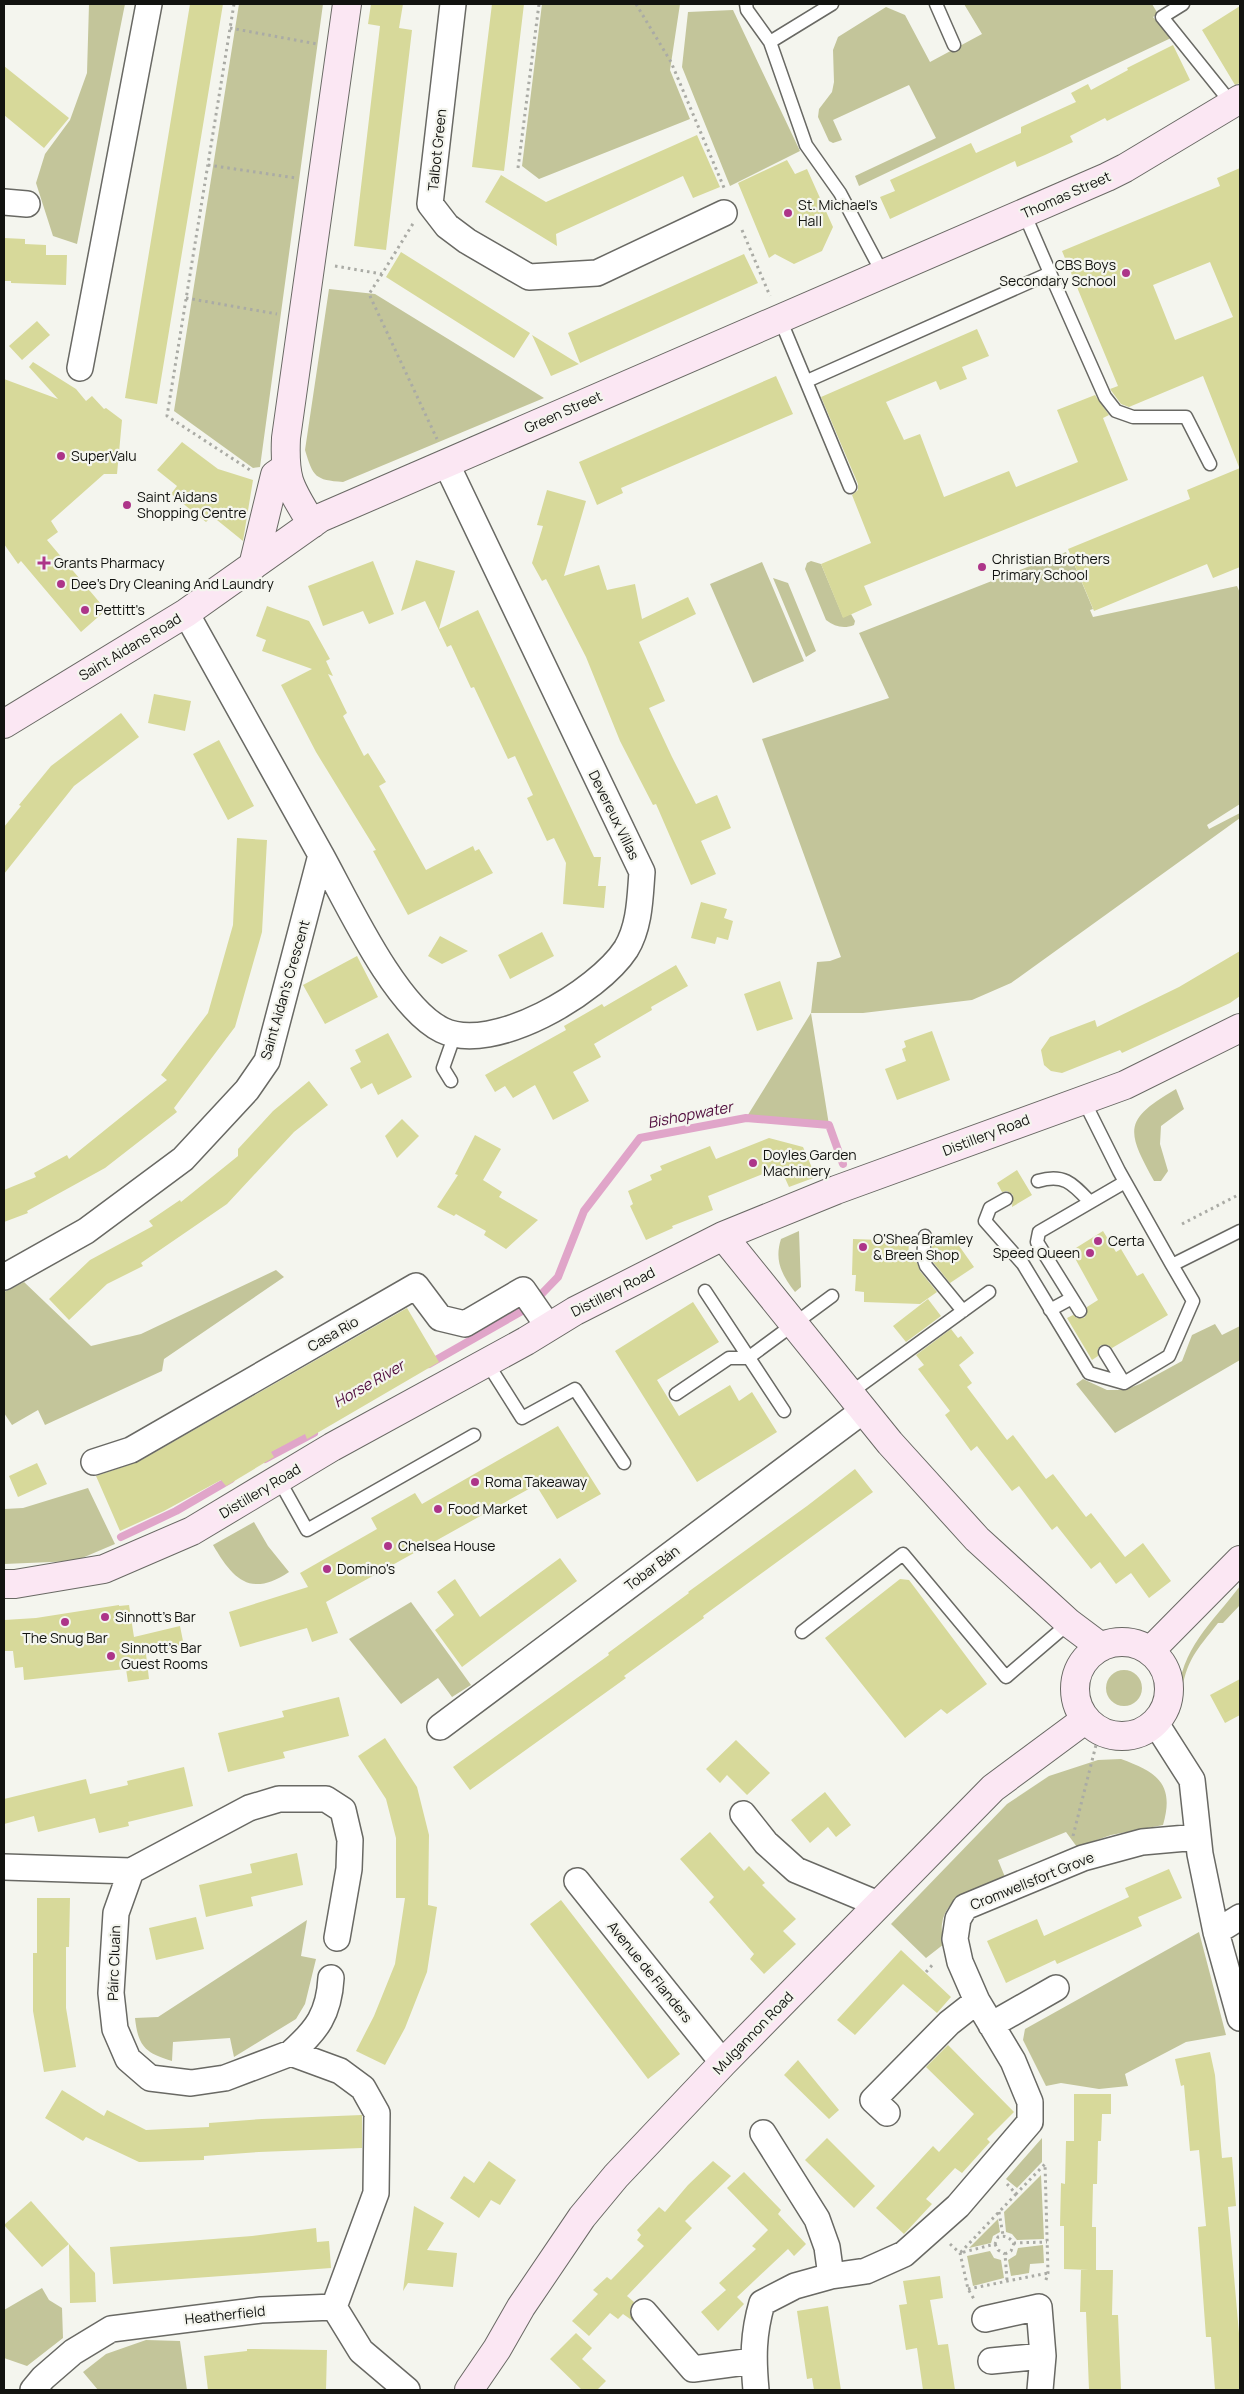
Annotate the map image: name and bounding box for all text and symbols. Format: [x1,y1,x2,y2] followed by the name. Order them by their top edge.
[423,108,450,192] street label: Talbot Green
[1018,166,1114,223] street label: Thomas Street
[798,195,878,230] place label: St. Michael's Hall
[782,207,794,219] marker: St. Michael's Hall
[999,255,1116,290] place label: CBS Boys Secondary School
[1120,267,1132,279] marker: CBS Boys Secondary School
[521,386,605,437] street label: Green Street
[71,446,137,465] place label: SuperValu
[55,450,67,462] marker: SuperValu
[137,487,246,522] place label: Saint Aidans Shopping Centre
[121,499,133,511] marker: Saint Aidans Shopping Centre
[992,549,1110,584] place label: Christian Brothers Primary School
[54,553,165,572] place label: Grants Pharmacy
[38,557,50,569] marker: Grants Pharmacy
[976,561,988,573] marker: Christian Brothers Primary School
[71,574,275,593] place label: Dee's Dry Cleaning And Laundry
[55,578,67,590] marker: Dee's Dry Cleaning And Laundry
[95,600,145,619] place label: Pettitt's
[79,604,91,616] marker: Pettitt's
[75,608,184,685] street label: Saint Aidans Road
[585,767,644,863] street label: Devereux Villas
[255,917,314,1062] street label: Saint Aidan's Crescent
[646,1095,737,1133] water label: Bishopwater
[940,1109,1032,1160] street label: Distillery Road
[763,1145,857,1180] place label: Doyles Garden Machinery
[747,1157,759,1169] marker: Doyles Garden Machinery
[873,1229,974,1264] place label: O'Shea Bramley & Breen Shop
[1108,1231,1145,1250] place label: Certa
[1092,1235,1104,1247] marker: Certa
[857,1241,869,1253] marker: O'Shea Bramley & Breen Shop
[993,1243,1080,1262] place label: Speed Queen
[1084,1247,1096,1259] marker: Speed Queen
[568,1262,658,1321] street label: Distillery Road
[304,1311,362,1356] street label: Casa Rio
[330,1354,410,1412] water label: Horse River
[215,1459,304,1522] street label: Distillery Road
[485,1472,588,1491] place label: Roma Takeaway
[469,1476,481,1488] marker: Roma Takeaway
[448,1499,528,1518] place label: Food Market
[432,1503,444,1515] marker: Food Market
[398,1536,495,1555] place label: Chelsea House
[382,1540,394,1552] marker: Chelsea House
[620,1541,683,1594] street label: Tobar Bán
[337,1559,395,1578] place label: Domino's
[321,1563,333,1575] marker: Domino's
[115,1607,196,1626] place label: Sinnott's Bar
[99,1611,111,1623] marker: Sinnott's Bar
[59,1616,71,1628] marker: The Snug Bar
[22,1628,108,1647] place label: The Snug Bar
[121,1638,208,1673] place label: Sinnott's Bar Guest Rooms
[105,1650,117,1662] marker: Sinnott's Bar Guest Rooms
[967,1847,1096,1914] street label: Cromwellsfort Grove
[604,1917,697,2026] street label: Avenue de Flanders
[103,1925,124,2001] street label: Páirc Cluain
[708,1987,797,2078] street label: Mulgannon Road
[184,2301,266,2328] street label: Heatherfield

